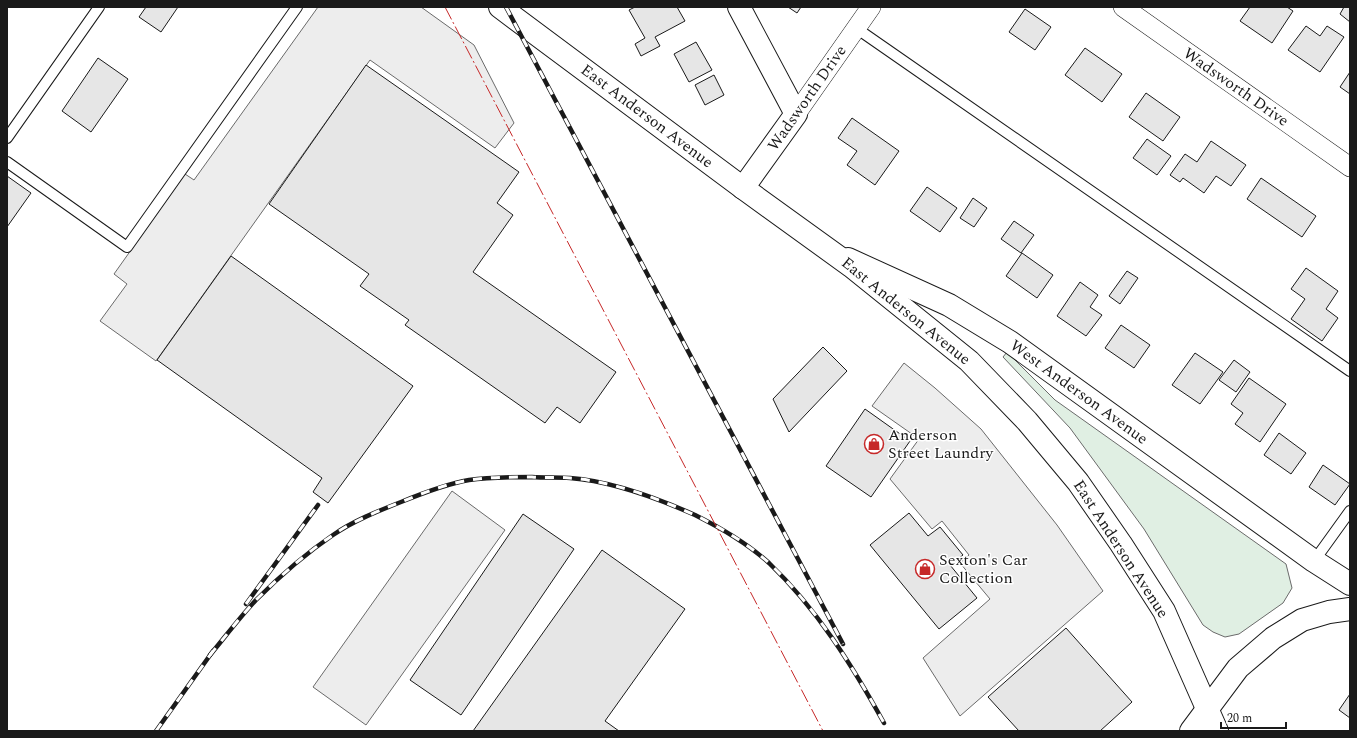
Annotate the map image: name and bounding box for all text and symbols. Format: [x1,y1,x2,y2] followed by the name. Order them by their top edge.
[762,40,852,156] street label: Wadsworth Drive
[1178,42,1294,132] street label: Wadsworth Drive
[576,58,718,174] street label: East Anderson Avenue
[836,251,976,371] street label: East Anderson Avenue
[1005,334,1153,450] street label: West Anderson Avenue
[888,423,995,465] place label: Anderson Street Laundry
[863,433,885,455] shop icon: Anderson Street Laundry
[1067,475,1175,623] street label: East Anderson Avenue
[939,548,1028,590] place label: Sexton's Car Collection
[914,558,936,580] shop icon: Sexton's Car Collection
[1221,704,1286,730] scale bar
[1227,709,1252,728] text: 20 m

